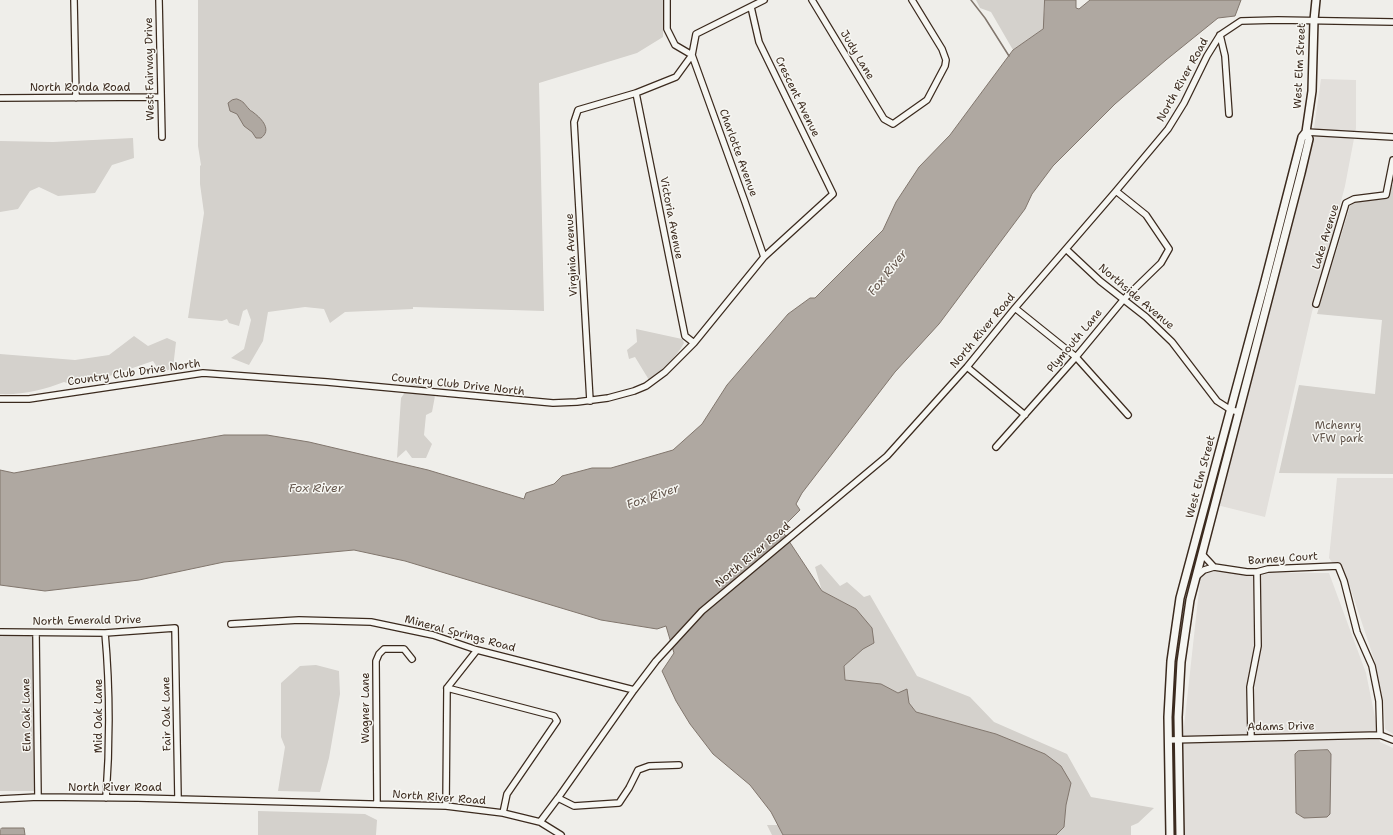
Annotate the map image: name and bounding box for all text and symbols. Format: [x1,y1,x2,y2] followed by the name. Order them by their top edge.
[142,17,158,121] street label: West Fairway Drive
[1291,23,1309,109] street label: West Elm Street
[837,28,877,82] street label: Judy Lane
[1154,36,1212,124] street label: North River Road
[772,55,822,139] street label: Crescent Avenue
[30,81,130,95] street label: North Ronda Road
[716,107,760,199] street label: Charlotte Avenue
[657,176,685,260] street label: Victoria Avenue
[1310,203,1342,271] street label: Lake Avenue
[563,213,581,297] street label: Virginia Avenue
[865,247,911,299] water label: Fox River
[1095,261,1177,333] street label: Northside Avenue
[948,291,1018,371] street label: North River Road
[1045,306,1105,376] street label: Plymouth Lane
[67,357,201,389] street label: Country Club Drive North
[391,371,525,399] street label: Country Club Drive North
[1312,419,1364,445] park label: Mchenry VFW park
[1184,434,1218,520] street label: West Elm Street
[625,481,681,513] water label: Fox River
[289,482,343,496] water label: Fox River
[713,520,793,590] street label: North River Road
[1248,550,1318,568] street label: Barney Court
[32,613,142,629] street label: North Emerald Drive
[403,613,517,655] street label: Mineral Springs Road
[359,673,373,743] street label: Wagner Lane
[160,677,174,751] street label: Fair Oak Lane
[20,678,34,752] street label: Elm Oak Lane
[92,679,106,753] street label: Mid Oak Lane
[1247,720,1315,734] street label: Adams Drive
[68,781,162,795] street label: North River Road
[392,788,486,808] street label: North River Road

